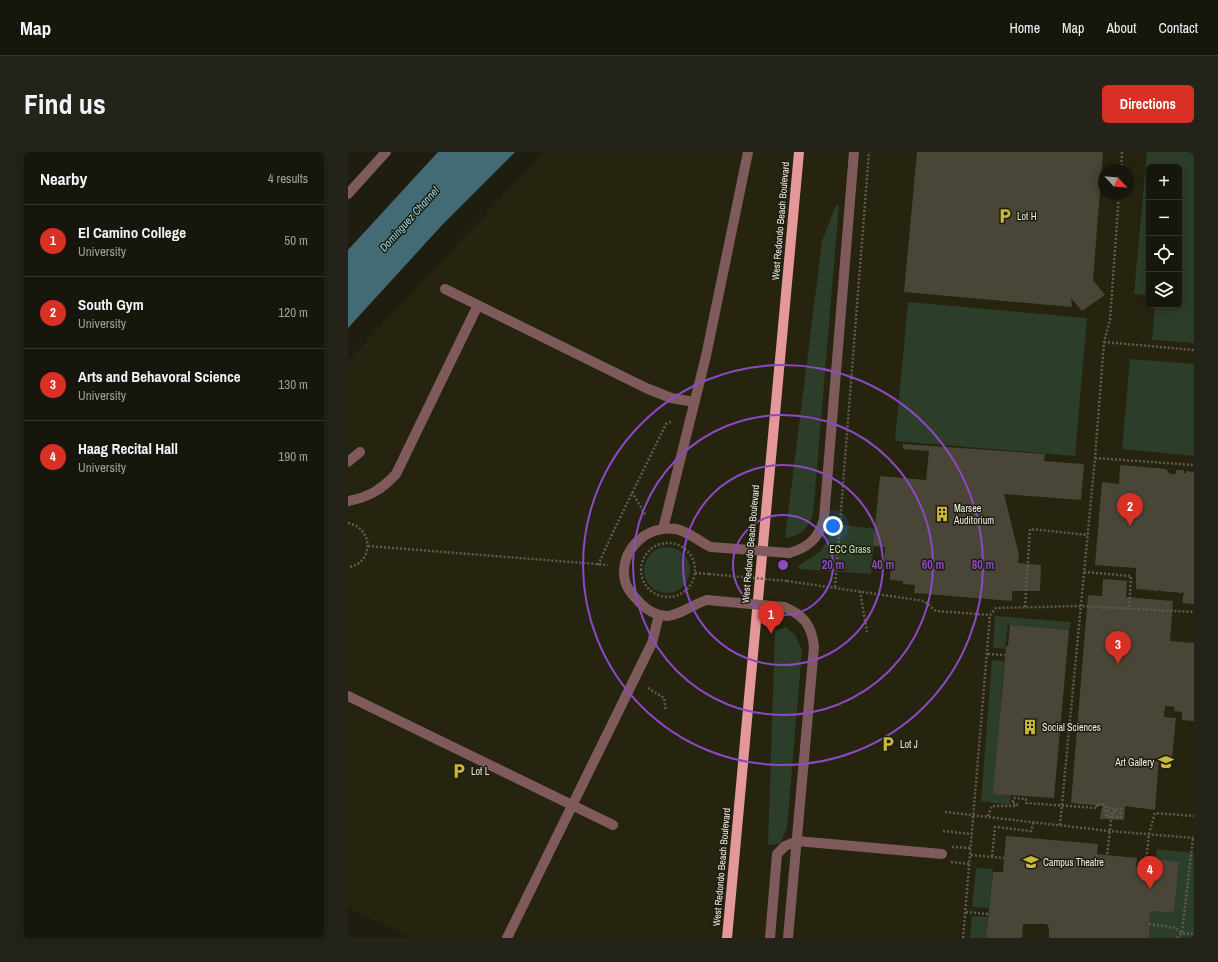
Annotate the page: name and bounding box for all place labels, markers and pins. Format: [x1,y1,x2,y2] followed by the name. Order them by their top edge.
[996,207,1014,225] parking icon: Lot H
[1017,210,1037,223] place label: Lot H
[1117,493,1143,526] pin: 2
[953,502,994,527] place label: Marsee Auditorium
[933,505,951,523] building icon: Marsee Auditorium
[776,558,790,572] centre of rings
[758,601,784,634] pin: 1
[1105,631,1131,664] pin: 3
[1021,718,1039,736] building icon: Social Sciences
[1042,721,1101,734] place label: Social Sciences
[879,735,897,753] parking icon: Lot J
[900,738,918,751] place label: Lot J
[1157,753,1175,771] school or university icon: Art Gallery
[1114,756,1155,769] place label: Art Gallery
[450,762,468,780] parking icon: Lot L
[471,765,490,778] place label: Lot L
[1022,853,1040,871] school or university icon: Campus Theatre
[1043,856,1104,869] place label: Campus Theatre
[1137,856,1163,889] pin: 4

